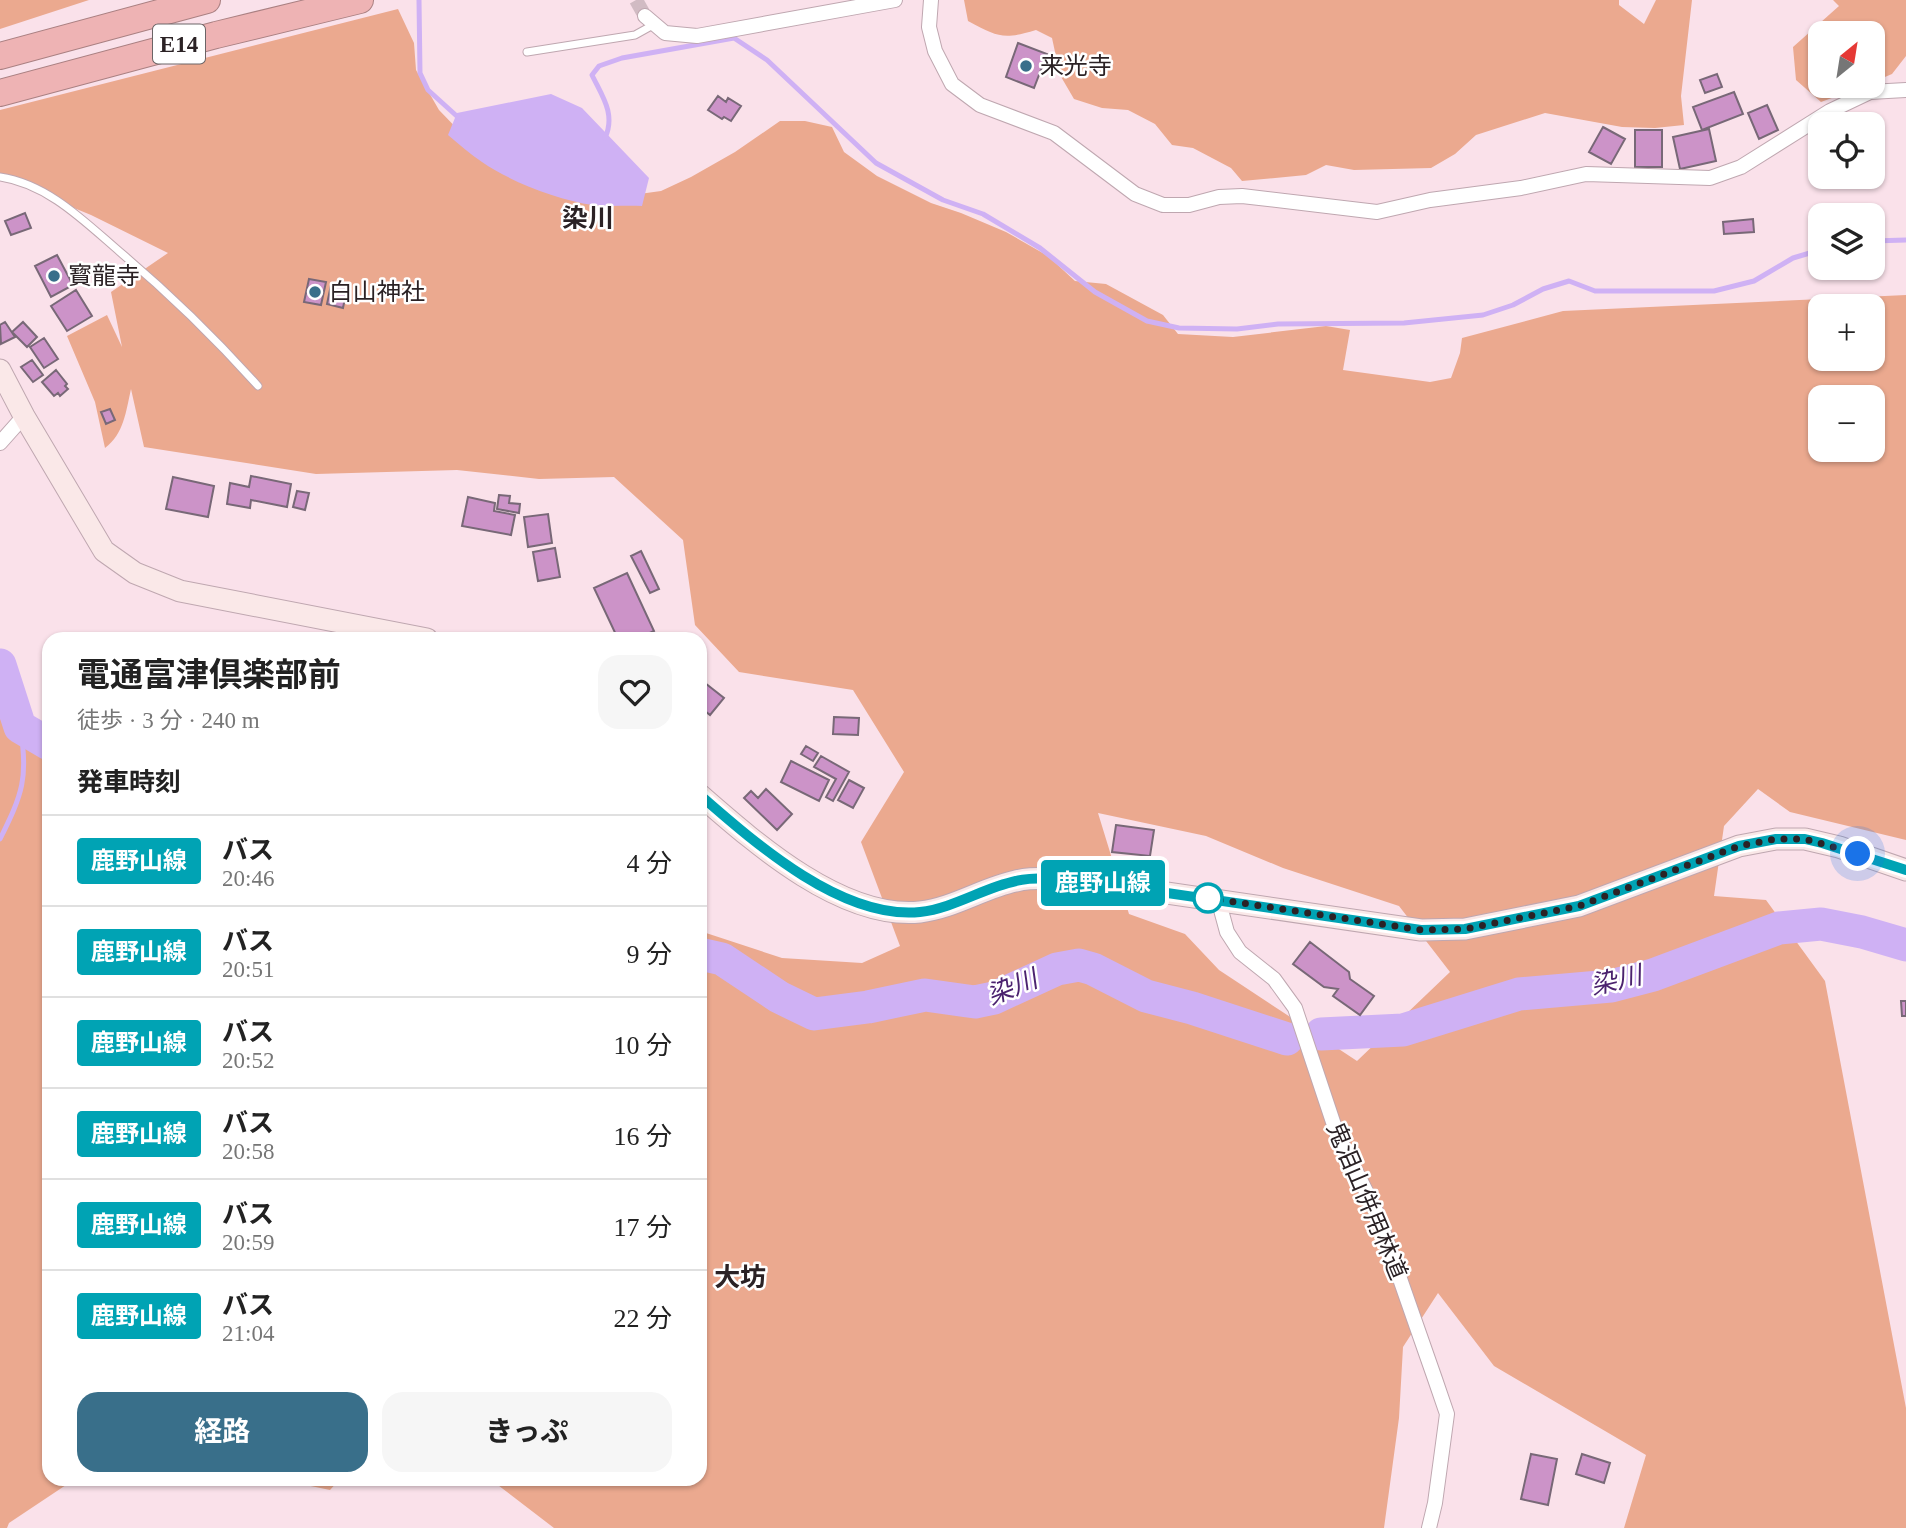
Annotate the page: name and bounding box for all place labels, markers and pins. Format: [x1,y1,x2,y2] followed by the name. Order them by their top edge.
[1040,53,1112,79] place label: 来光寺
[1018,58,1034,74] marker: 来光寺
[68,263,140,289] place label: 寳龍寺
[46,268,62,284] marker: 寳龍寺
[329,279,425,305] place label: 白山神社
[307,284,323,300] marker: 白山神社
[1193,883,1223,913] unlabelled marker

